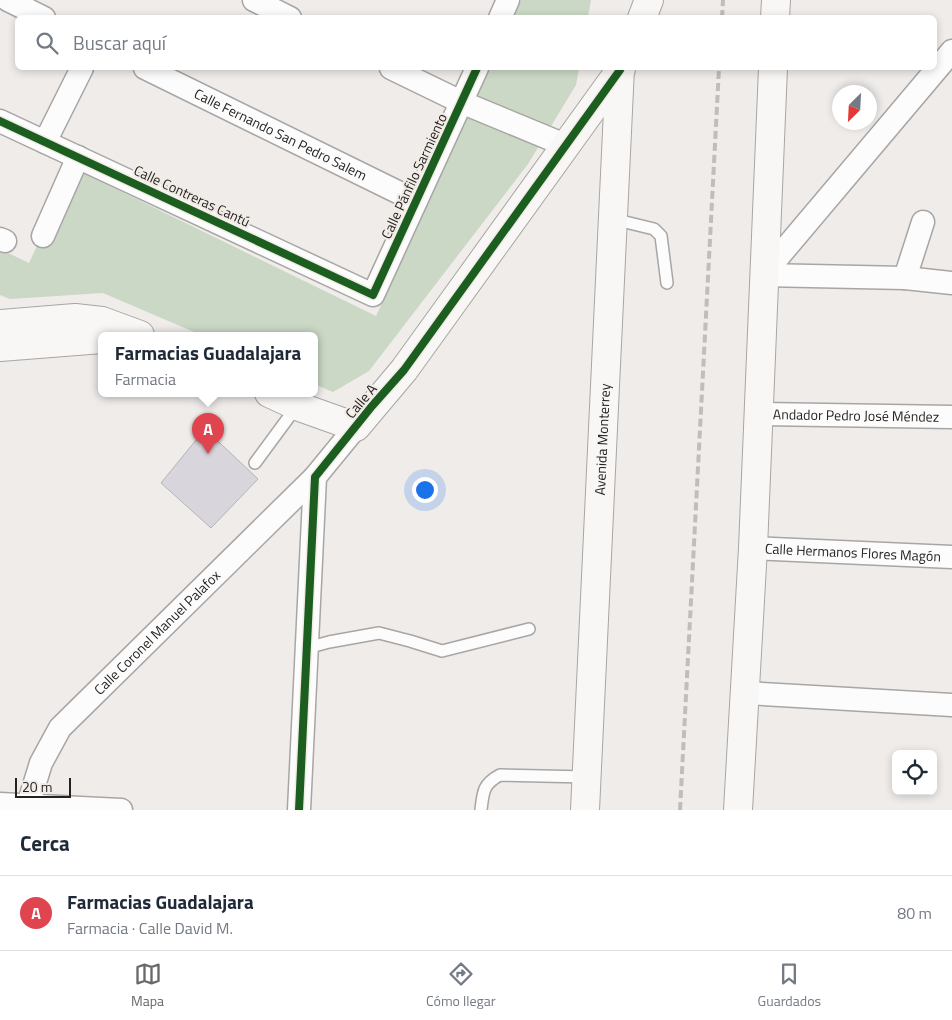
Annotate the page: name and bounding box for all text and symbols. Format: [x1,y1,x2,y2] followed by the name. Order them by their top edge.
[15,15,937,70] search box
[73,28,166,57] text: Buscar aquí
[33,29,61,57] icon: search
[191,83,371,185] street label: Calle Fernando San Pedro Salem
[832,85,877,130] north arrow
[375,109,452,242] street label: Calle Pánfilo Sarmiento
[131,159,254,232] street label: Calle Contreras Cantú
[98,332,318,397] popup
[115,338,301,367] text: Farmacias Guadalajara
[115,367,176,391] text: Farmacia
[340,378,382,423] street label: Calle A
[589,383,615,496] street label: Avenida Monterrey
[773,403,939,427] street label: Andador Pedro José Méndez
[192,413,224,454] pin: A
[412,477,438,503] your location
[764,538,941,566] street label: Calle Hermanos Flores Magón
[89,565,225,699] street label: Calle Coronel Manuel Palafox
[892,750,937,795] map controls
[892,750,937,795] button: locate
[15,775,71,798] scale bar
[22,776,52,797] text: 20 m
[20,827,70,859] text: Cerca
[67,887,254,916] text: Farmacias Guadalajara
[31,901,41,925] text: A
[897,901,932,925] text: 80 m
[67,916,233,940] text: Farmacia · Calle David M.
[131,960,164,1011] tab: Mapa
[426,960,496,1011] tab: Cómo llegar
[758,960,821,1011] tab: Guardados

